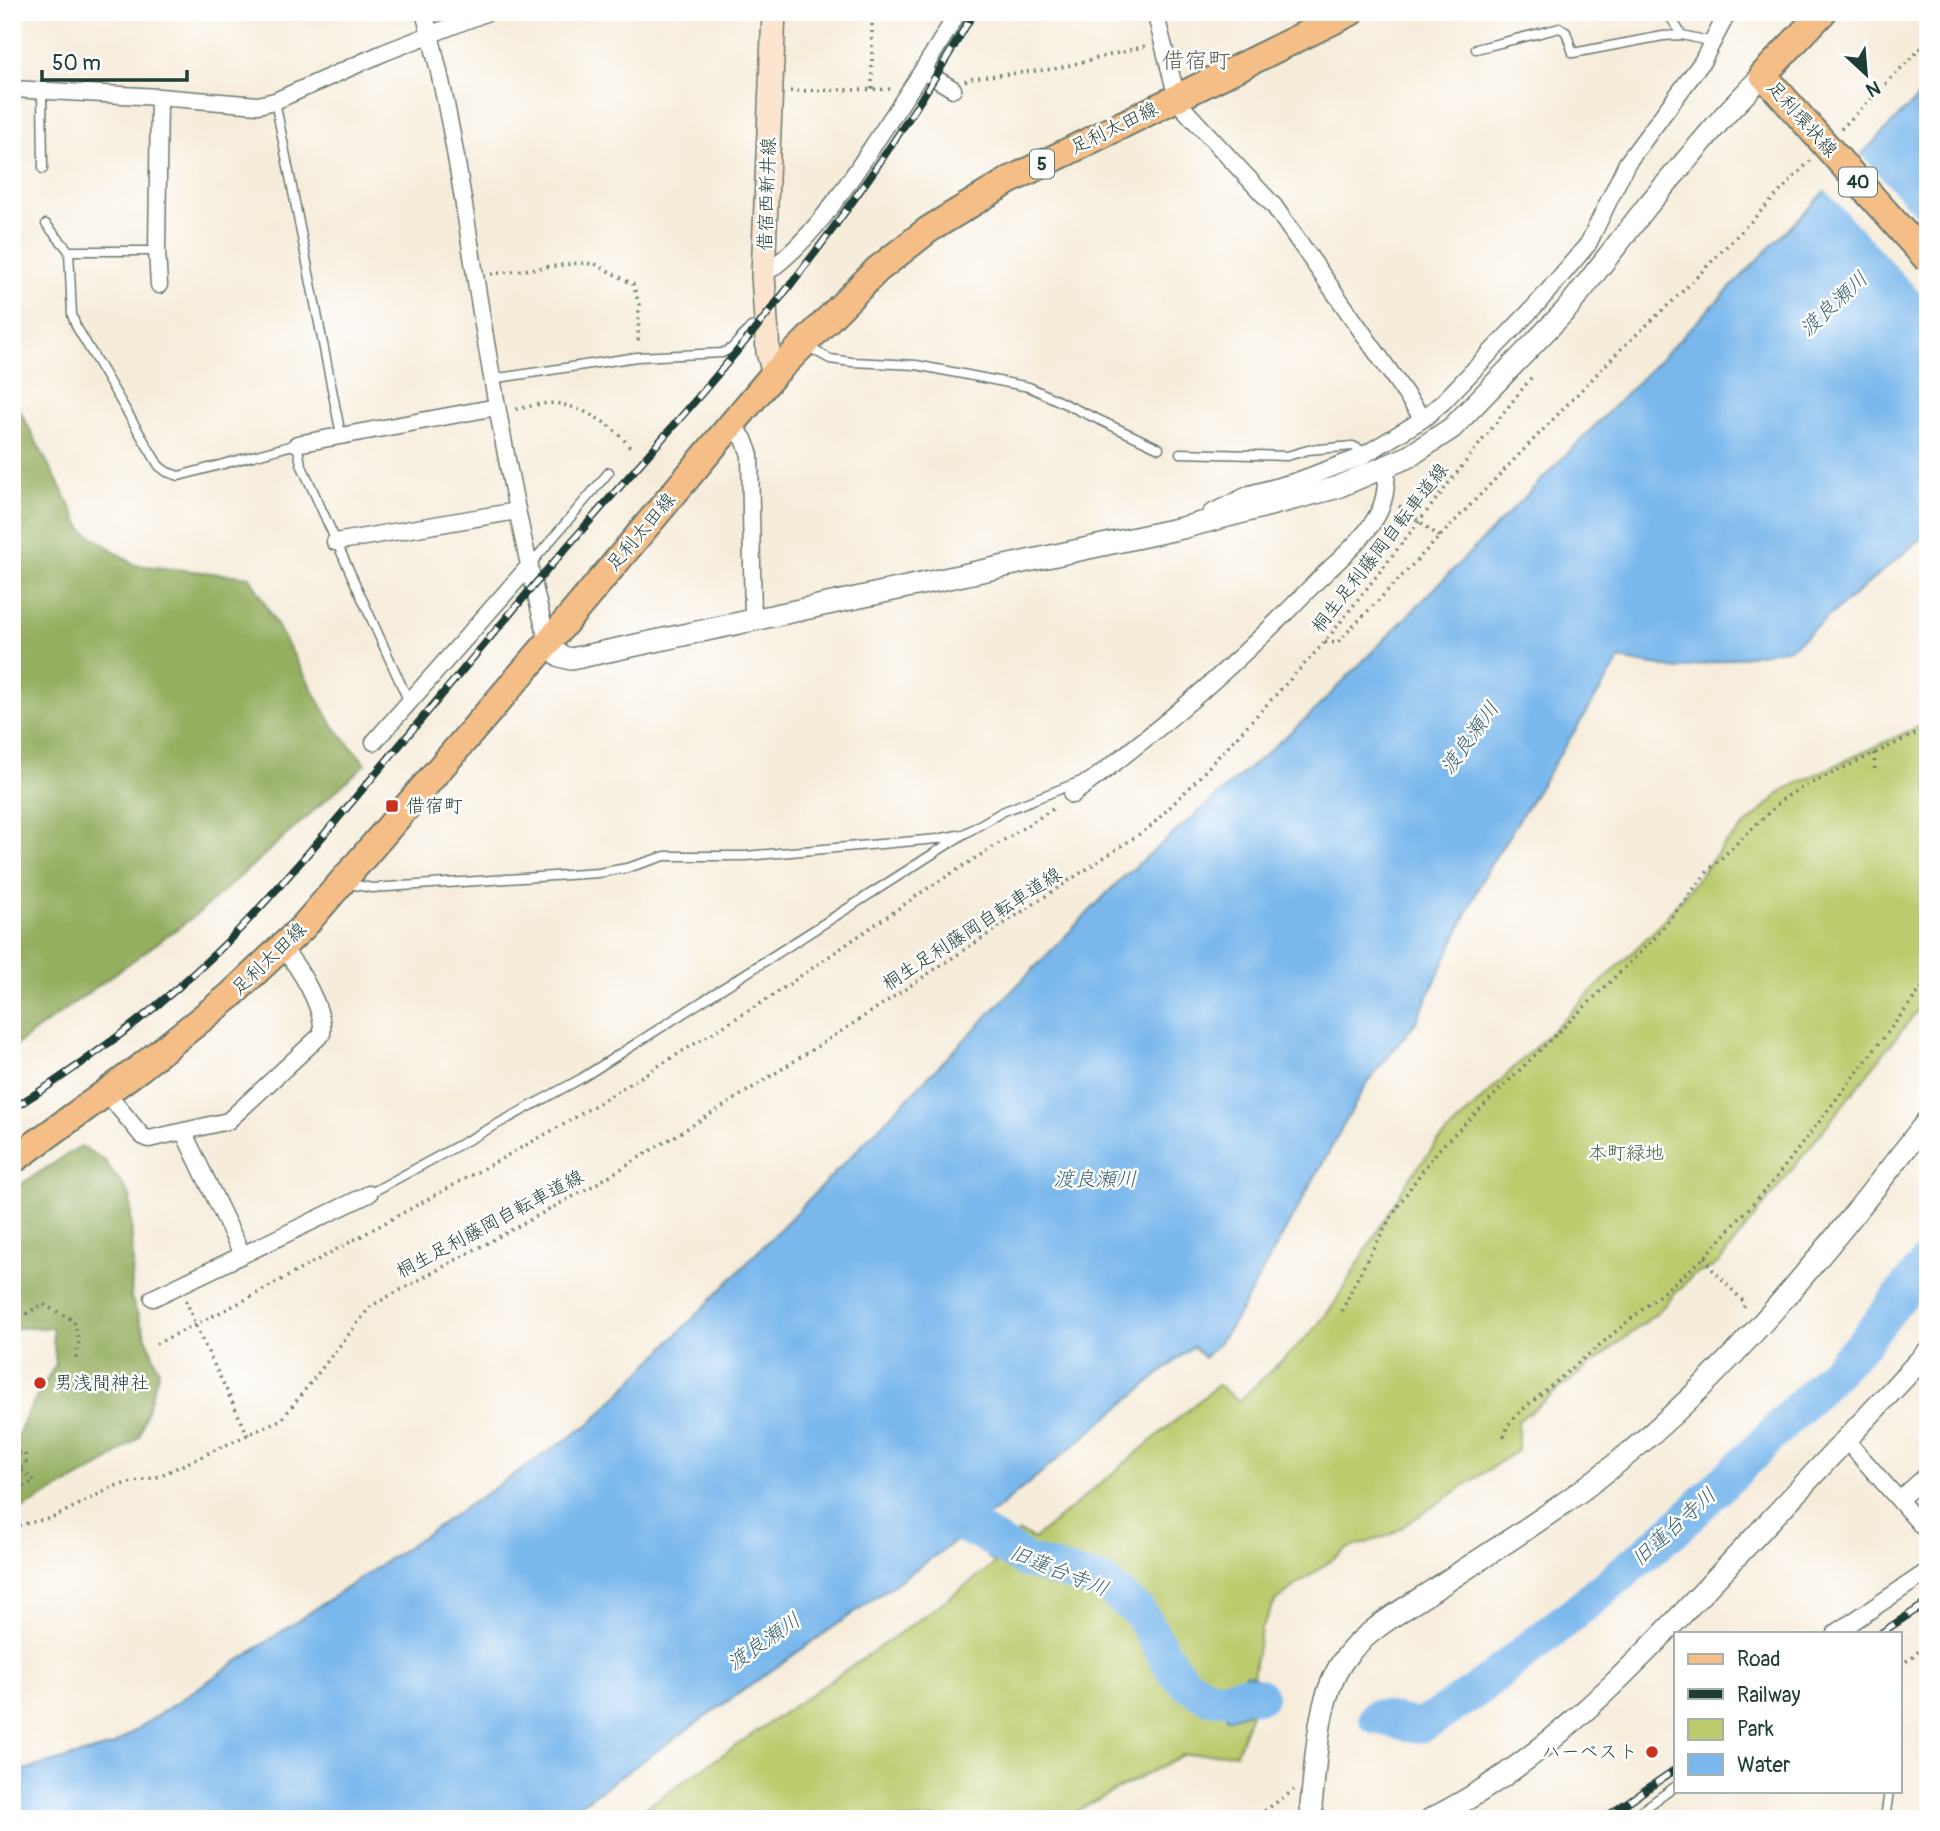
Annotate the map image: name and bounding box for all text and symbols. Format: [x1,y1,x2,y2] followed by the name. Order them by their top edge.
[42,38,187,82] scale bar
[1832,38,1902,108] north arrow
[1162,46,1231,75] district label: 借宿町
[52,50,101,77] text: 50 m
[1862,75,1884,102] text: N
[1761,76,1843,162] street label: 足利環状線
[1066,96,1162,160] street label: 足利太田線
[753,137,781,251] street label: 借宿西新井線
[1030,149,1054,178] road number: 5
[1839,168,1877,196] road number: 40
[1794,265,1874,343] water label: 渡良瀬川
[1306,458,1454,638] street label: 桐生足利藤岡自転車道線
[601,488,681,576] street label: 足利太田線
[1434,696,1506,780] water label: 渡良瀬川
[406,794,463,818] place label: 借宿町
[384,798,400,814] marker: 借宿町
[878,862,1066,996] street label: 桐生足利藤岡自転車道線
[226,917,312,1001] street label: 足利太田線
[1588,1141,1664,1165] park label: 本町緑地
[392,1164,588,1284] street label: 桐生足利藤岡自転車道線
[1053,1166,1137,1193] water label: 渡良瀬川
[54,1371,149,1395] place label: 男浅間神社
[32,1375,48,1391] marker: 男浅間神社
[1626,1482,1722,1572] water label: 旧蓮台寺川
[1005,1539,1113,1603] water label: 旧蓮台寺川
[722,1607,806,1677] water label: 渡良瀬川
[1674,1632,1902,1792] legend
[1737,1646,1781,1673] text: Road
[1737,1682,1801,1709] text: Railway
[1737,1716,1774,1743] text: Park
[1541,1740,1638,1764] place label: ハーベスト
[1644,1744,1660,1760] marker: ハーベスト
[1737,1752,1791,1779] text: Water

